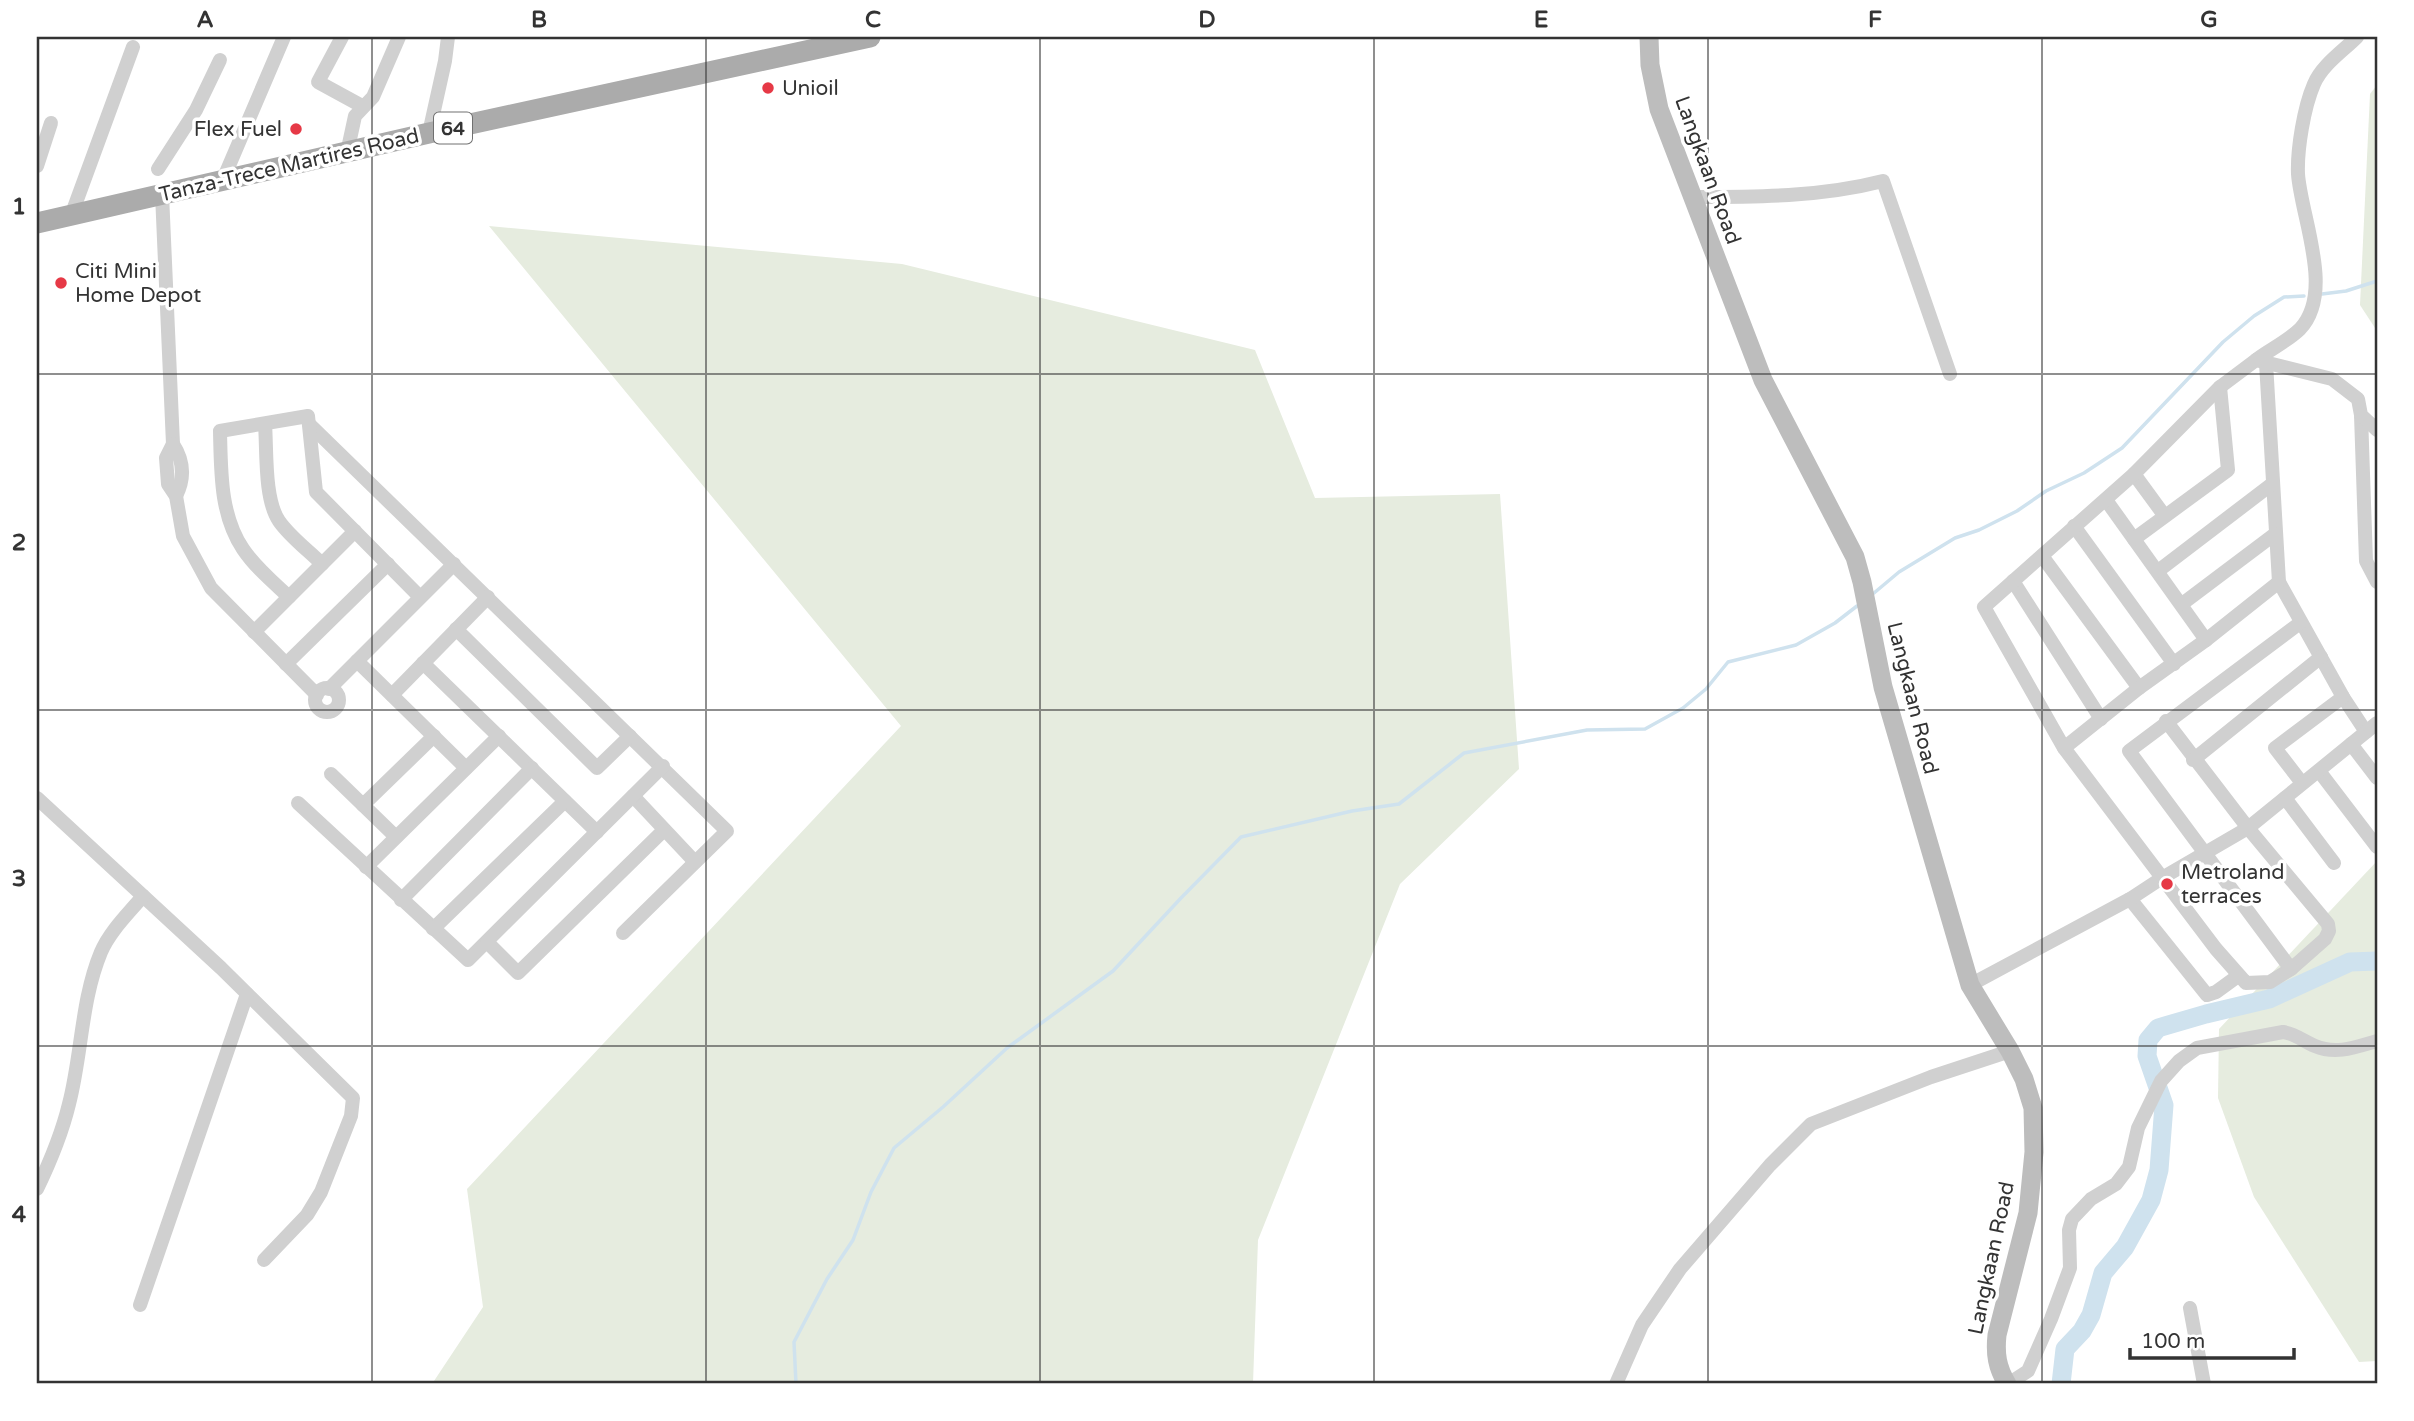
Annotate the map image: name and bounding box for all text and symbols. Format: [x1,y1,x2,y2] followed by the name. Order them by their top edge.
[196,6,214,34] text: A
[531,6,547,34] text: B
[865,6,881,34] text: C
[1198,6,1216,34] text: D
[1534,6,1548,34] text: E
[1868,6,1882,34] text: F
[2200,6,2218,34] text: G
[782,76,839,101] place label: Unioil
[760,80,776,96] marker: Unioil
[1669,93,1746,248] street label: Langkaan Road
[434,112,472,144] road number: 64
[194,117,282,142] place label: Flex Fuel
[288,121,304,137] marker: Flex Fuel
[157,123,422,208] street label: Tanza-Trece Martires Road
[12,193,26,221] text: 1
[75,259,201,308] place label: Citi Mini Home Depot
[53,275,69,291] marker: Citi Mini Home Depot
[12,529,26,557] text: 2
[1882,620,1943,777] street label: Langkaan Road
[2181,860,2284,909] place label: Metroland terraces
[12,865,26,893] text: 3
[2159,876,2175,892] marker: Metroland terraces
[1963,1179,2020,1337] street label: Langkaan Road
[12,1201,27,1229] text: 4
[2130,1316,2295,1360] scale bar
[2141,1329,2205,1354] text: 100 m

